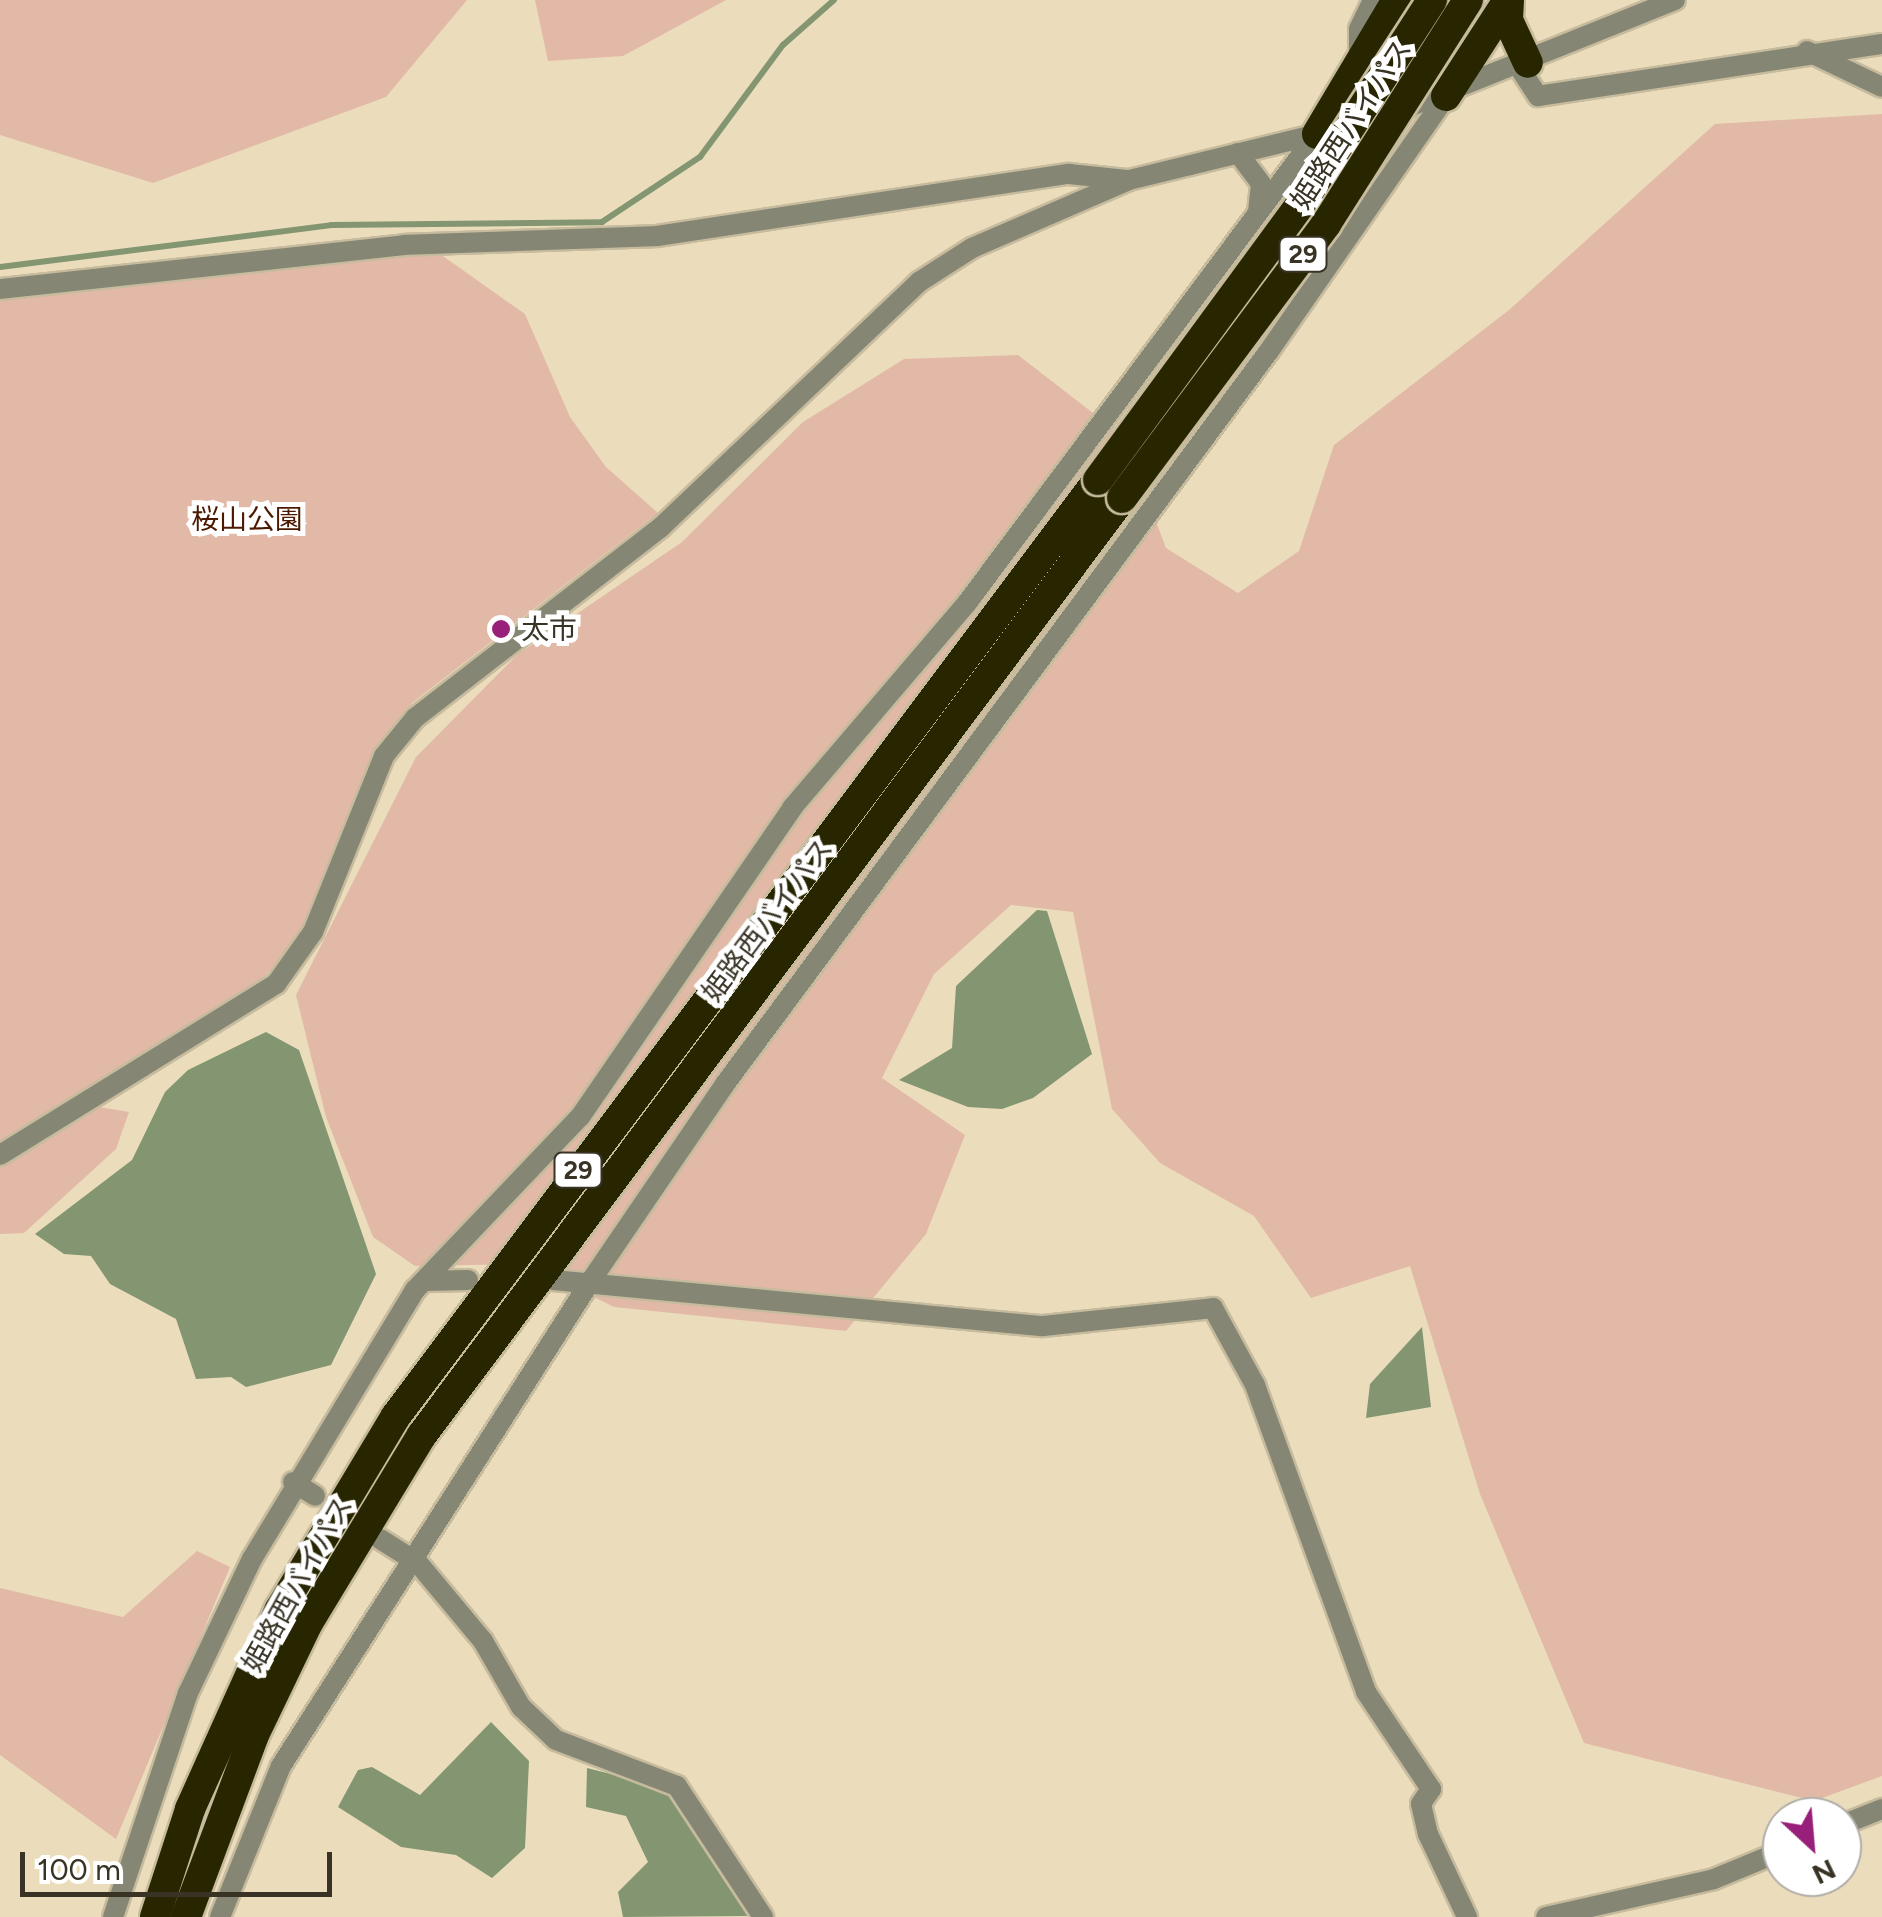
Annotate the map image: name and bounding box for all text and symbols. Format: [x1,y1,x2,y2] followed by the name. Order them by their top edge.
[1284,33,1418,215] street label: 姫路西バイパス
[1278,234,1328,274] road number: 29
[191,502,303,536] park label: 桜山公園
[521,612,577,646] place label: 太市
[490,618,512,640] marker: 太市
[695,832,839,1008] street label: 姫路西バイパス
[553,1150,603,1190] road number: 29
[235,1490,359,1678] street label: 姫路西バイパス
[1762,1797,1862,1897] north arrow
[25,1832,338,1894] scale bar
[37,1851,121,1888] text: 100 m
[1807,1852,1841,1892] text: N

